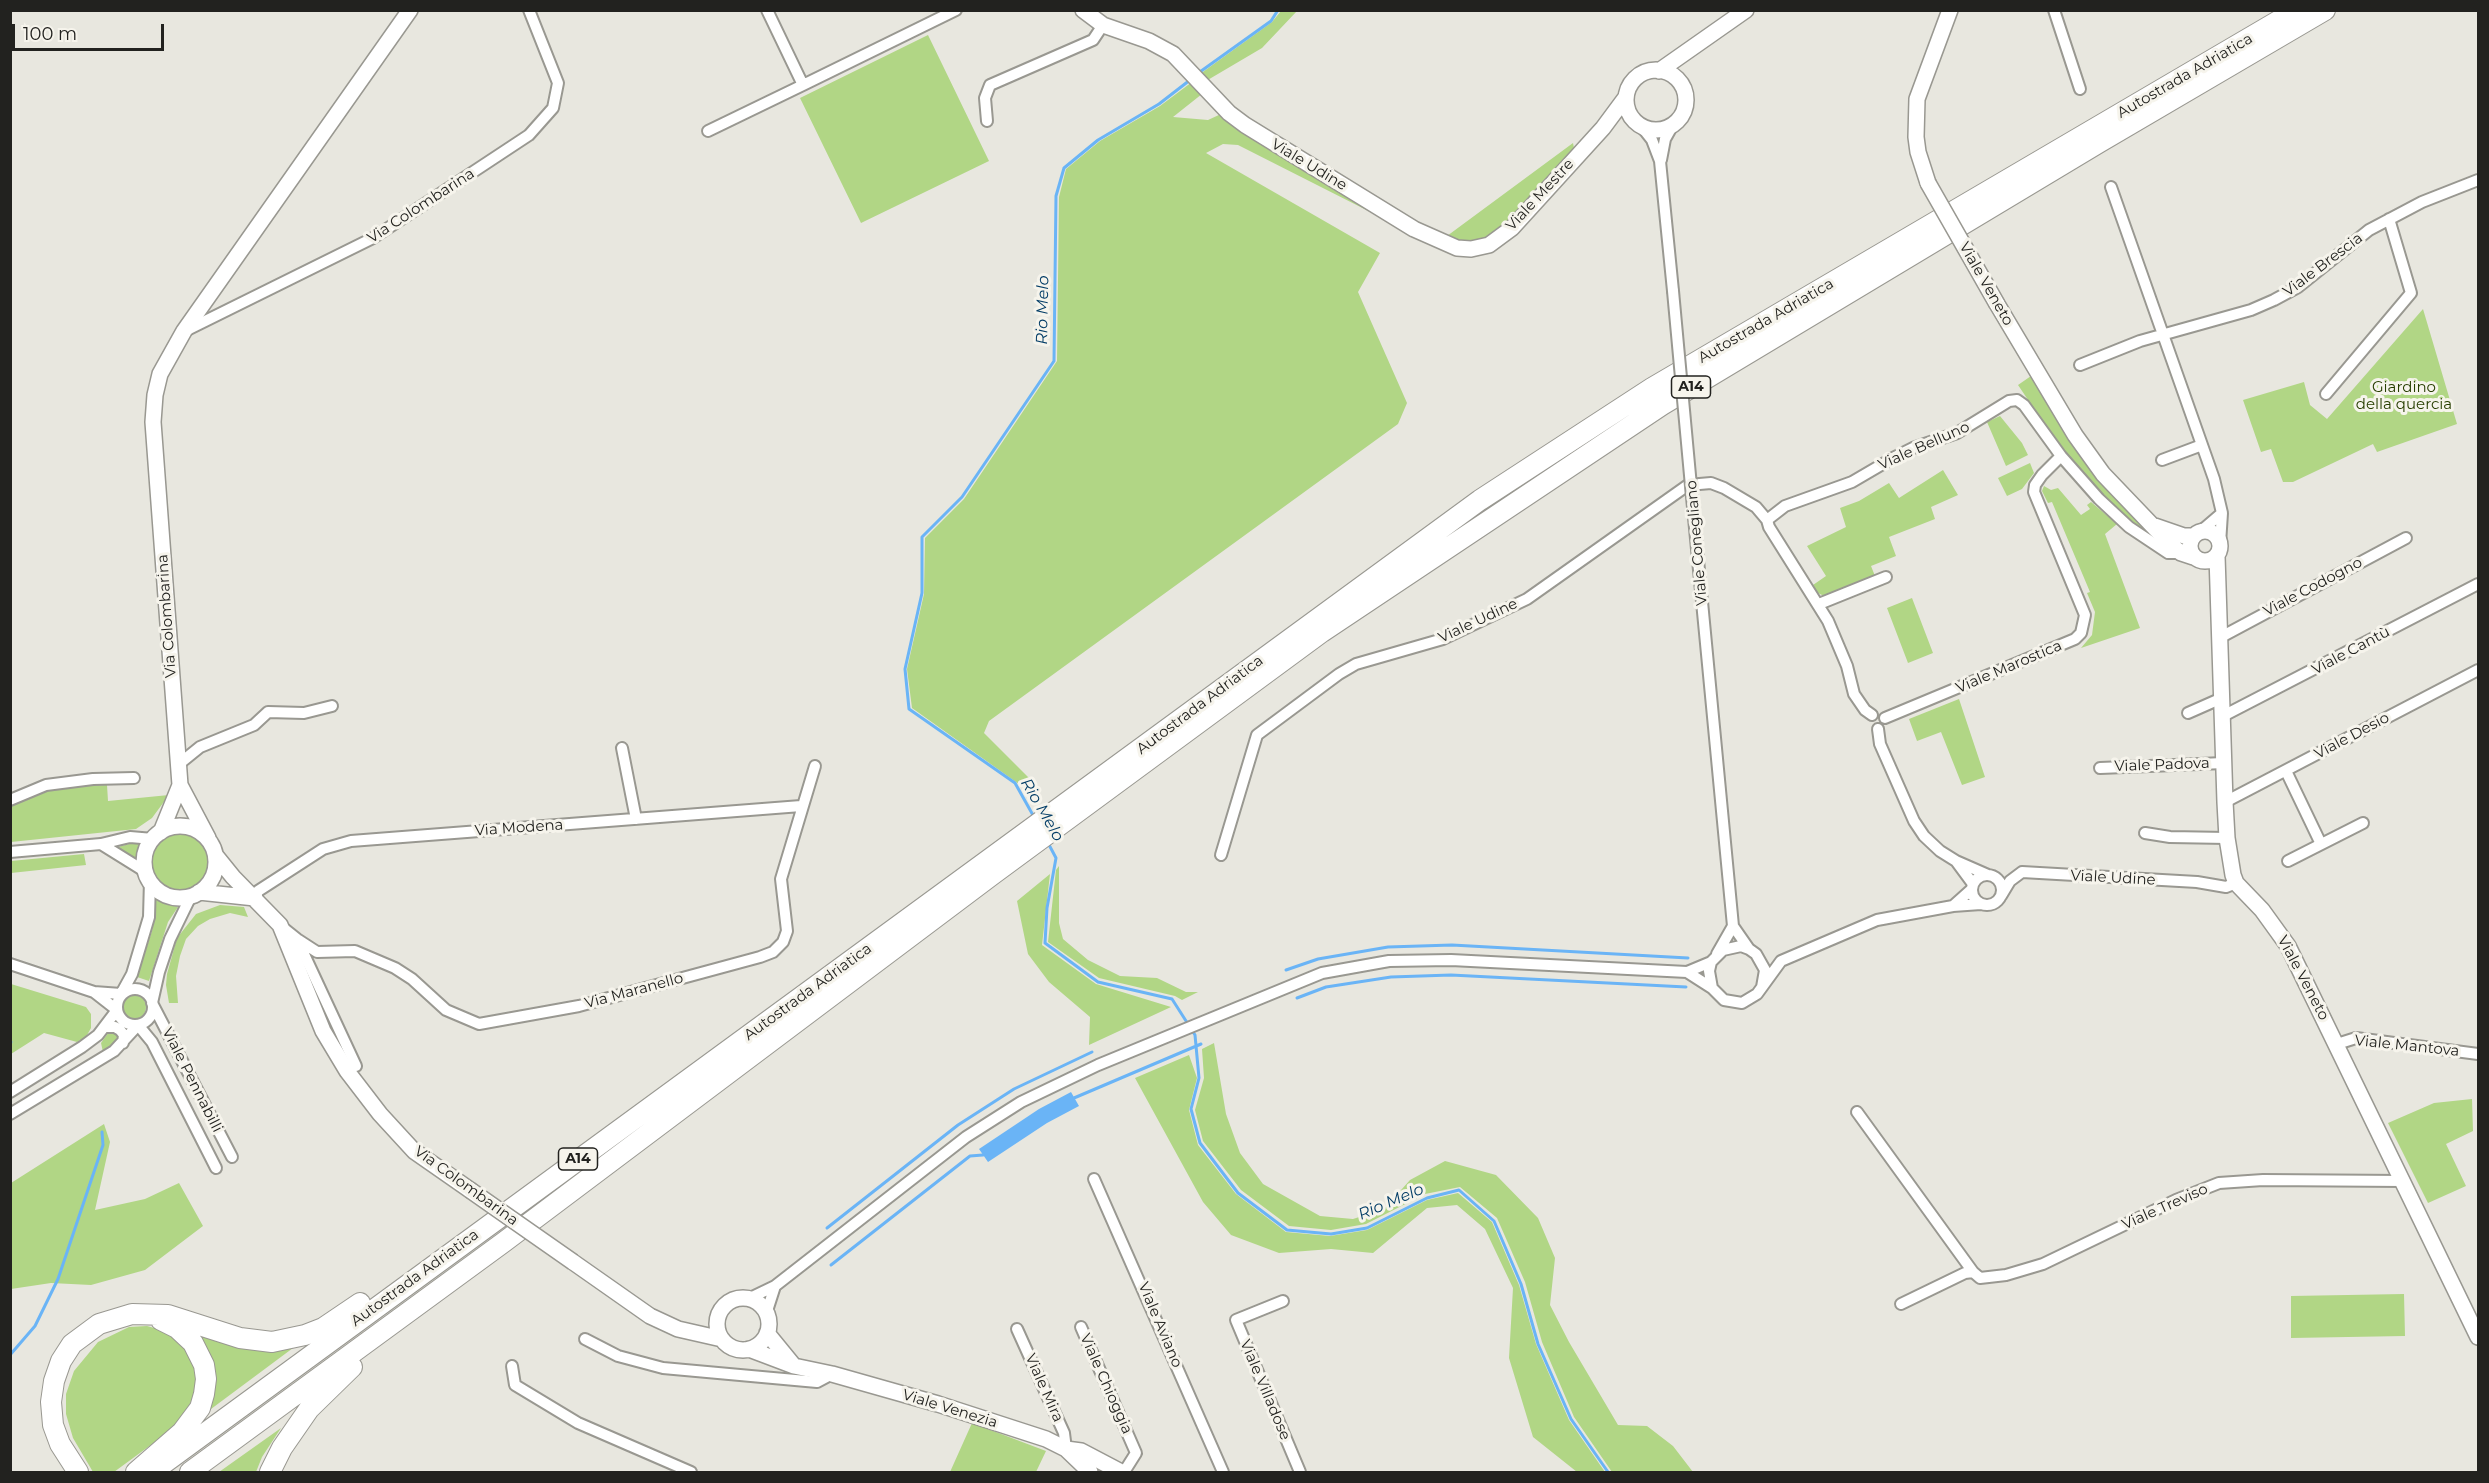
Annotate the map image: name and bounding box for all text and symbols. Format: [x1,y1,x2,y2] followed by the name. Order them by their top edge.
[15,12,166,50] scale bar
[23,23,77,45] text: 100 m
[2114,30,2256,122] street label: Autostrada Adriatica
[1268,135,1350,195] street label: Viale Udine
[1502,155,1578,235] street label: Viale Mestre
[364,165,478,247] street label: Via Colombarina
[2280,229,2366,301] street label: Viale Brescia
[1955,239,2017,329] street label: Viale Veneto
[1033,275,1053,345] water label: Rio Melo
[1695,275,1837,367] street label: Autostrada Adriatica
[1672,376,1710,398] road number: A14
[2356,379,2452,414] park label: Giardino della quercia
[1875,418,1973,474] street label: Viale Belluno
[1683,480,1711,606] street label: Viale Conegliano
[2261,553,2365,621] street label: Viale Codogno
[154,554,180,678] street label: Via Colombarina
[1435,595,1521,647] street label: Viale Udine
[2309,623,2393,679] street label: Viale Cantù
[1953,637,2065,697] street label: Viale Marostica
[1133,652,1267,758] street label: Autostrada Adriatica
[2311,709,2393,763] street label: Viale Desio
[2114,754,2210,776] street label: Viale Padova
[1016,775,1068,845] water label: Rio Melo
[474,816,564,840] street label: Via Modena
[2070,867,2156,889] street label: Viale Udine
[2273,933,2333,1023] street label: Viale Veneto
[741,940,875,1044] street label: Autostrada Adriatica
[583,969,685,1013] street label: Via Maranello
[158,1025,226,1135] street label: Viale Pennabilli
[2354,1032,2460,1060] street label: Viale Mantova
[411,1142,521,1230] street label: Via Colombarina
[558,1148,598,1170] road number: A14
[1355,1180,1427,1224] water label: Rio Melo
[2119,1180,2211,1234] street label: Viale Treviso
[348,1226,482,1330] street label: Autostrada Adriatica
[1134,1280,1186,1370] street label: Viale Aviano
[1076,1331,1136,1437] street label: Viale Chioggia
[1236,1337,1294,1443] street label: Viale Villadose
[1021,1351,1067,1425] street label: Viale Mira
[900,1386,1000,1432] street label: Viale Venezia

